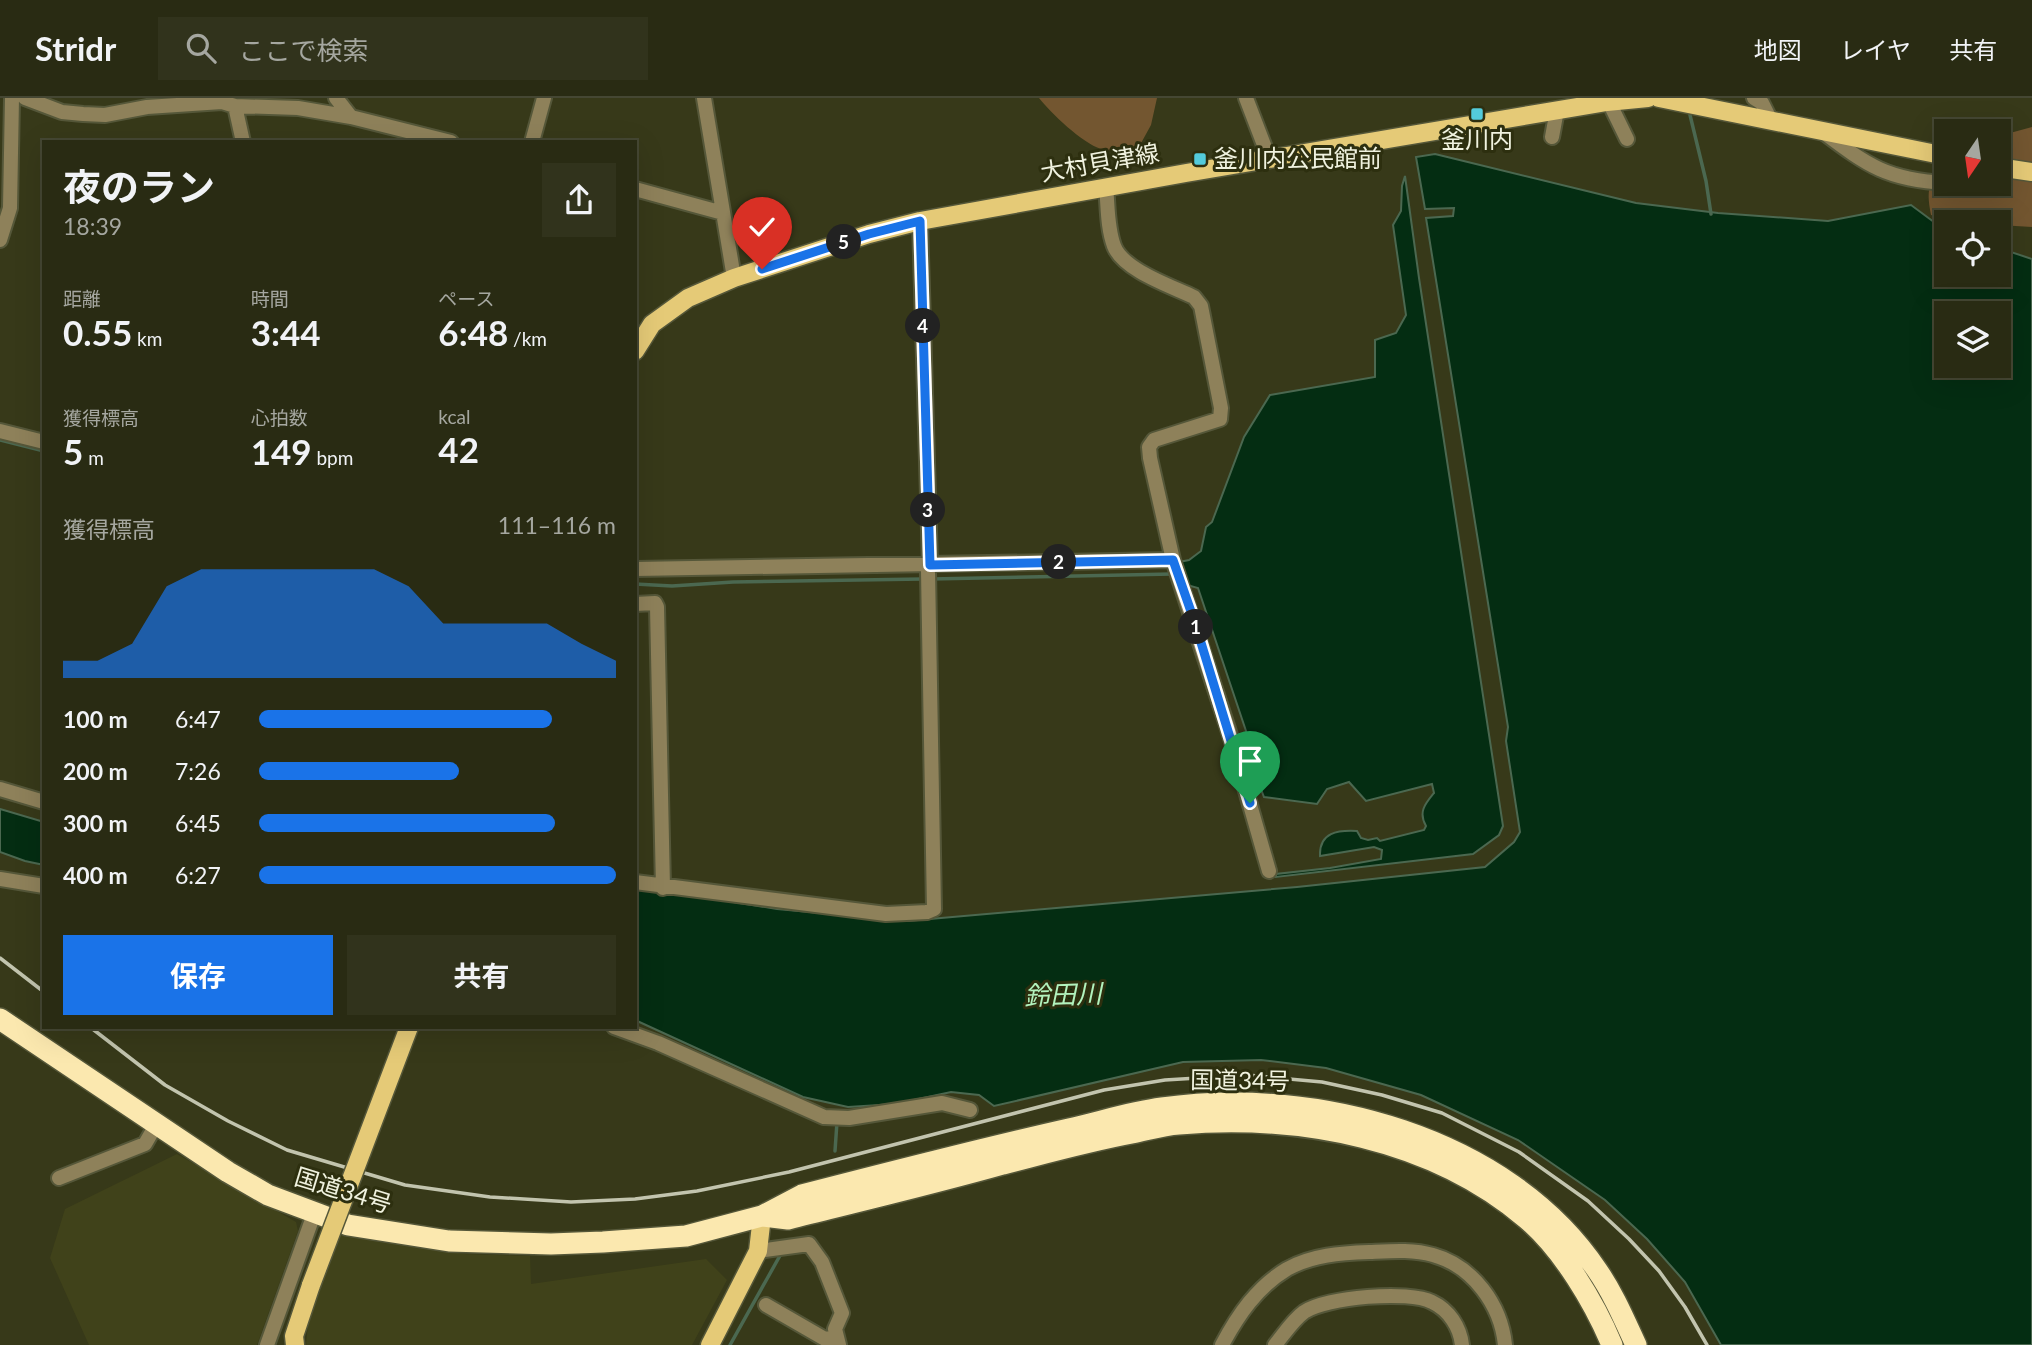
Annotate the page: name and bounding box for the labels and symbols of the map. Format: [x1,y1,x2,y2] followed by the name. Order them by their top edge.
[1469,106,1485,122] marker: 釜川内
[1934,119,2011,196] north arrow
[1441,124,1513,153] place label: 釜川内
[1038,137,1161,186] street label: 大村貝津線
[1214,143,1382,172] place label: 釜川内公民館前
[1192,151,1208,167] marker: 釜川内公民館前
[732,197,792,269] pin
[826,225,862,260] pin: 5
[906,308,940,344] pin: 4
[911,492,946,528] pin: 3
[1042,545,1076,580] pin: 2
[1178,610,1214,644] pin: 1
[1220,731,1280,803] pin
[1023,977,1105,1011] water label: 鈴田川
[1190,1064,1290,1095] street label: 国道34号
[291,1161,395,1218] street label: 国道34号

